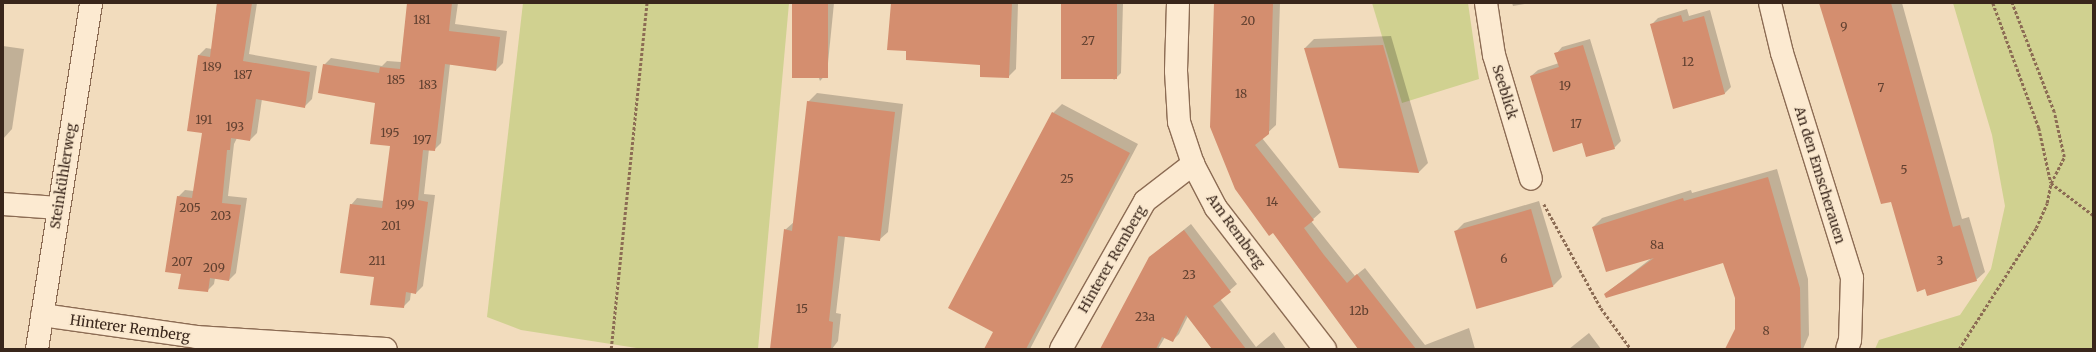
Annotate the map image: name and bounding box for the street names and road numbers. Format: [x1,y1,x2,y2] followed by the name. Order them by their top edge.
[1489,63,1521,121] street label: Seeblick
[1791,104,1849,246] street label: An den Emscherauen
[46,122,80,230] street label: Steinkühlerweg
[1203,190,1269,272] street label: Am Remberg
[1074,202,1150,316] street label: Hinterer Remberg
[69,311,191,345] street label: Hinterer Remberg

